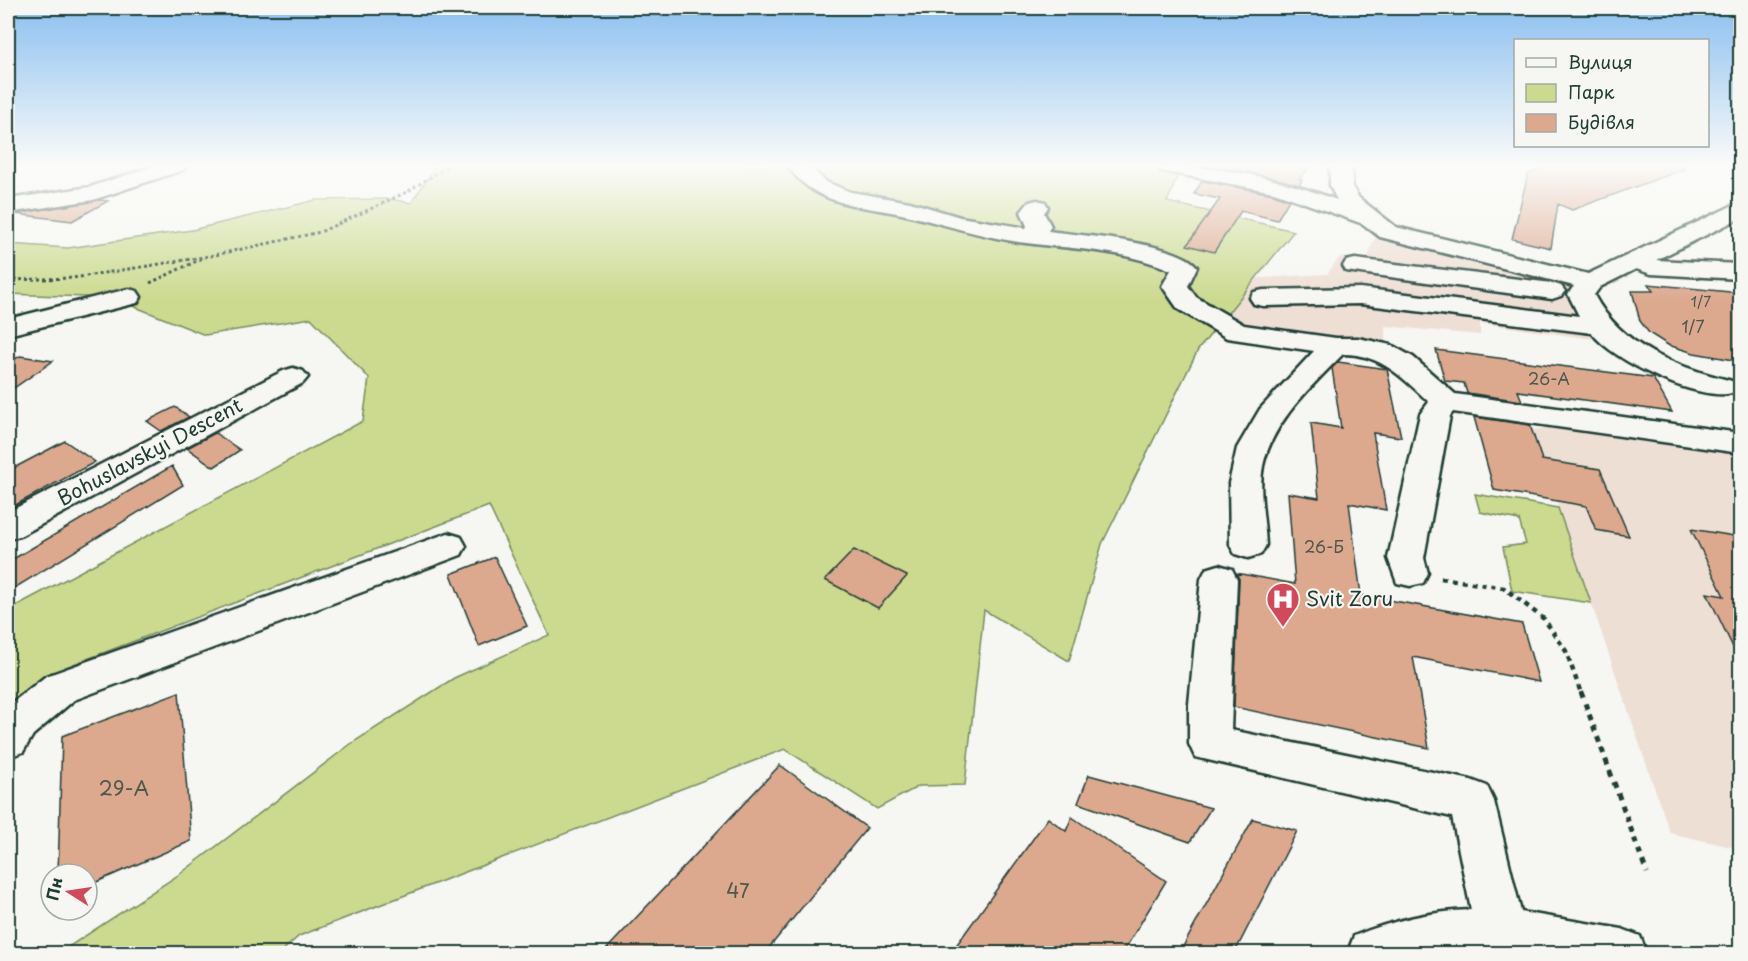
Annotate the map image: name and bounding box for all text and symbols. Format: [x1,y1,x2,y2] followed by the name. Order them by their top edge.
[1514,39,1709,147] legend
[1568,48,1633,75] text: Вулиця
[1568,78,1615,105] text: Парк
[1568,108,1635,135] text: Будівля
[1691,291,1711,312] house number: 1/7
[1681,314,1705,338] house number: 1/7
[1528,366,1570,390] house number: 26-А
[52,390,248,513] street label: Bohuslavskyi Descent
[1304,534,1344,558] house number: 26-Б
[1265,581,1301,628] hospital icon: Svit Zoru
[1306,583,1393,613] place label: Svit Zoru
[99,773,149,803] house number: 29-А
[39,862,99,922] north arrow
[39,875,67,903] text: Пн
[726,875,750,905] house number: 47

